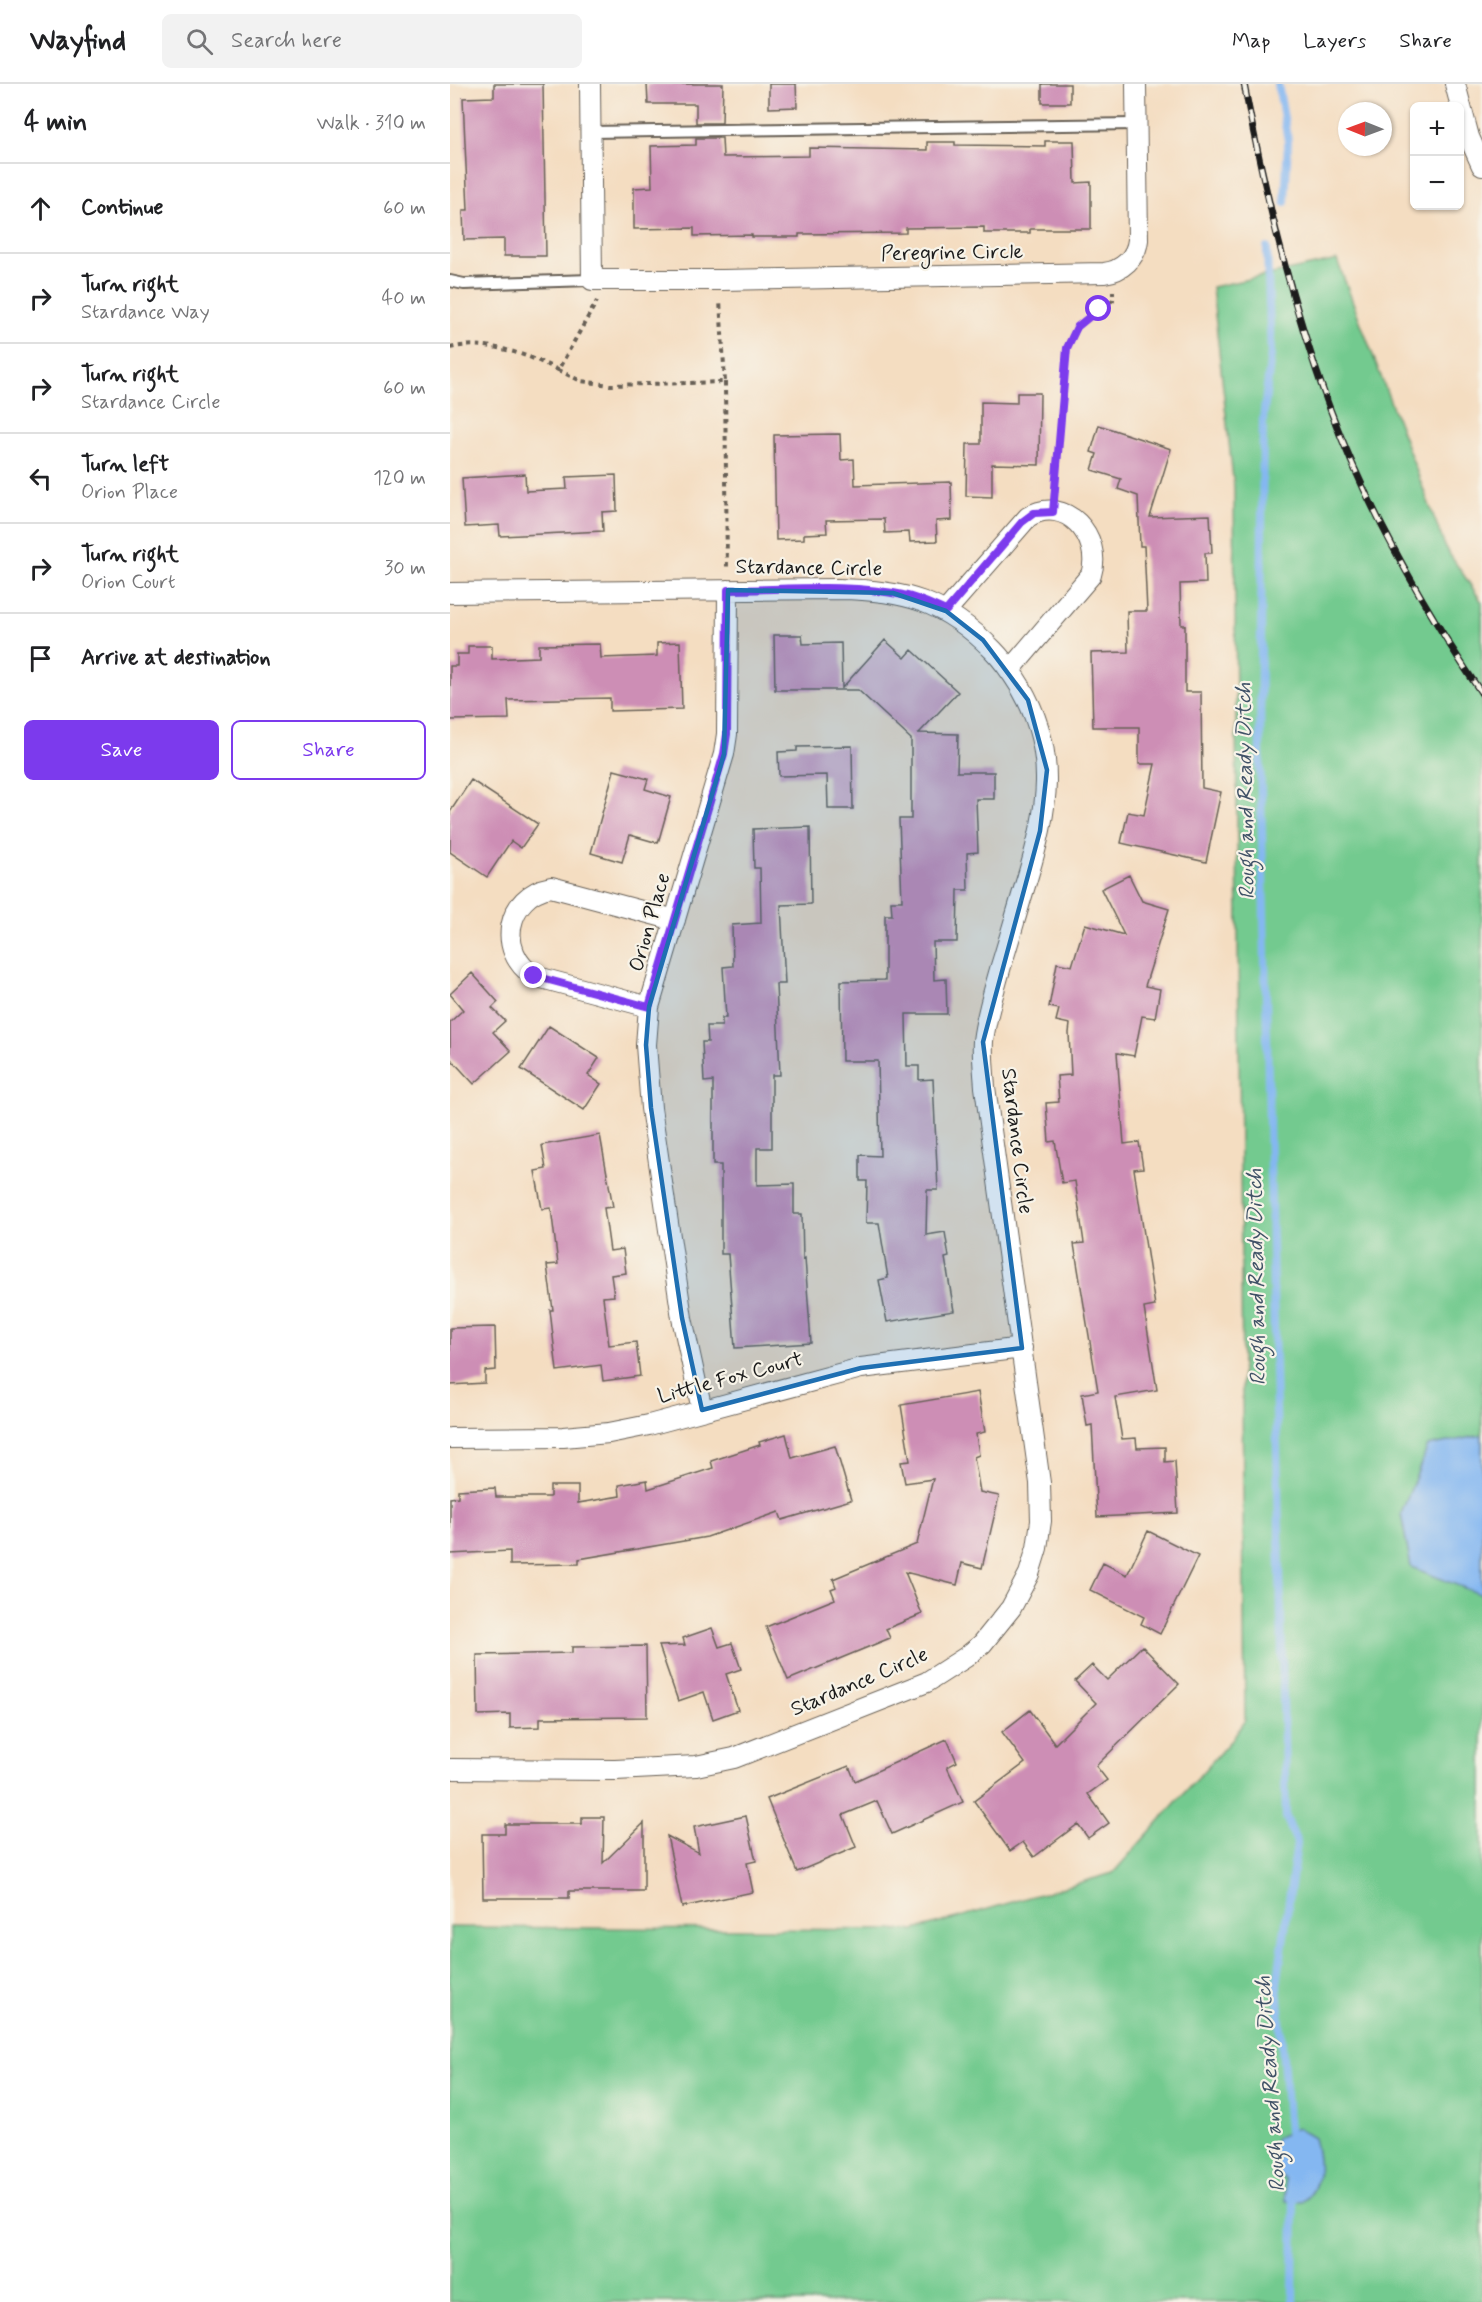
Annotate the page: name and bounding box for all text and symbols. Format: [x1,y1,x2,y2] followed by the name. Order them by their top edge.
[162,14,582,68] search box
[30,23,126,60] text: Wayfind
[183,25,216,58] icon: search
[231,27,342,55] text: Search here
[1232,27,1270,55] text: Map
[1303,27,1366,55] text: Layers
[1399,27,1452,55] text: Share
[1338,102,1392,156] north arrow
[1410,102,1464,210] map controls
[1410,102,1464,156] button: +
[24,106,87,140] text: 4 min
[316,110,426,137] text: Walk · 310 m
[1410,156,1464,210] button: −
[24,192,57,225] icon: ahead
[81,194,163,222] text: Continue
[383,195,426,222] text: 60 m
[881,238,1024,269] street label: Peregrine Circle
[81,271,179,299] text: Turn right
[24,282,57,315] icon: right
[382,285,426,312] text: 40 m
[1085,295,1111,321] route start
[81,299,210,326] text: Stardance Way
[81,361,179,389] text: Turn right
[24,372,57,405] icon: right
[383,375,426,402] text: 60 m
[81,389,221,416] text: Stardance Circle
[81,451,169,479] text: Turn left
[24,462,57,495] icon: left
[373,465,426,492] text: 120 m
[81,479,178,506] text: Orion Place
[81,541,179,569] text: Turn right
[24,552,57,585] icon: right
[735,553,883,583] street label: Stardance Circle
[384,555,426,582] text: 30 m
[81,569,175,596] text: Orion Court
[24,642,57,675] icon: arrive
[81,644,271,672] text: Arrive at destination
[1230,682,1265,900] water label: Rough and Ready Ditch
[24,720,219,780] button: Save
[231,720,426,780] button: Share
[622,870,677,975] street label: Orion Place
[520,962,546,988] route end
[994,1067,1040,1216] street label: Stardance Circle
[1241,1168,1276,1386] water label: Rough and Ready Ditch
[655,1345,806,1411] street label: Little Fox Court
[786,1640,932,1723] street label: Stardance Circle
[1249,1974,1296,2193] water label: Rough and Ready Ditch

